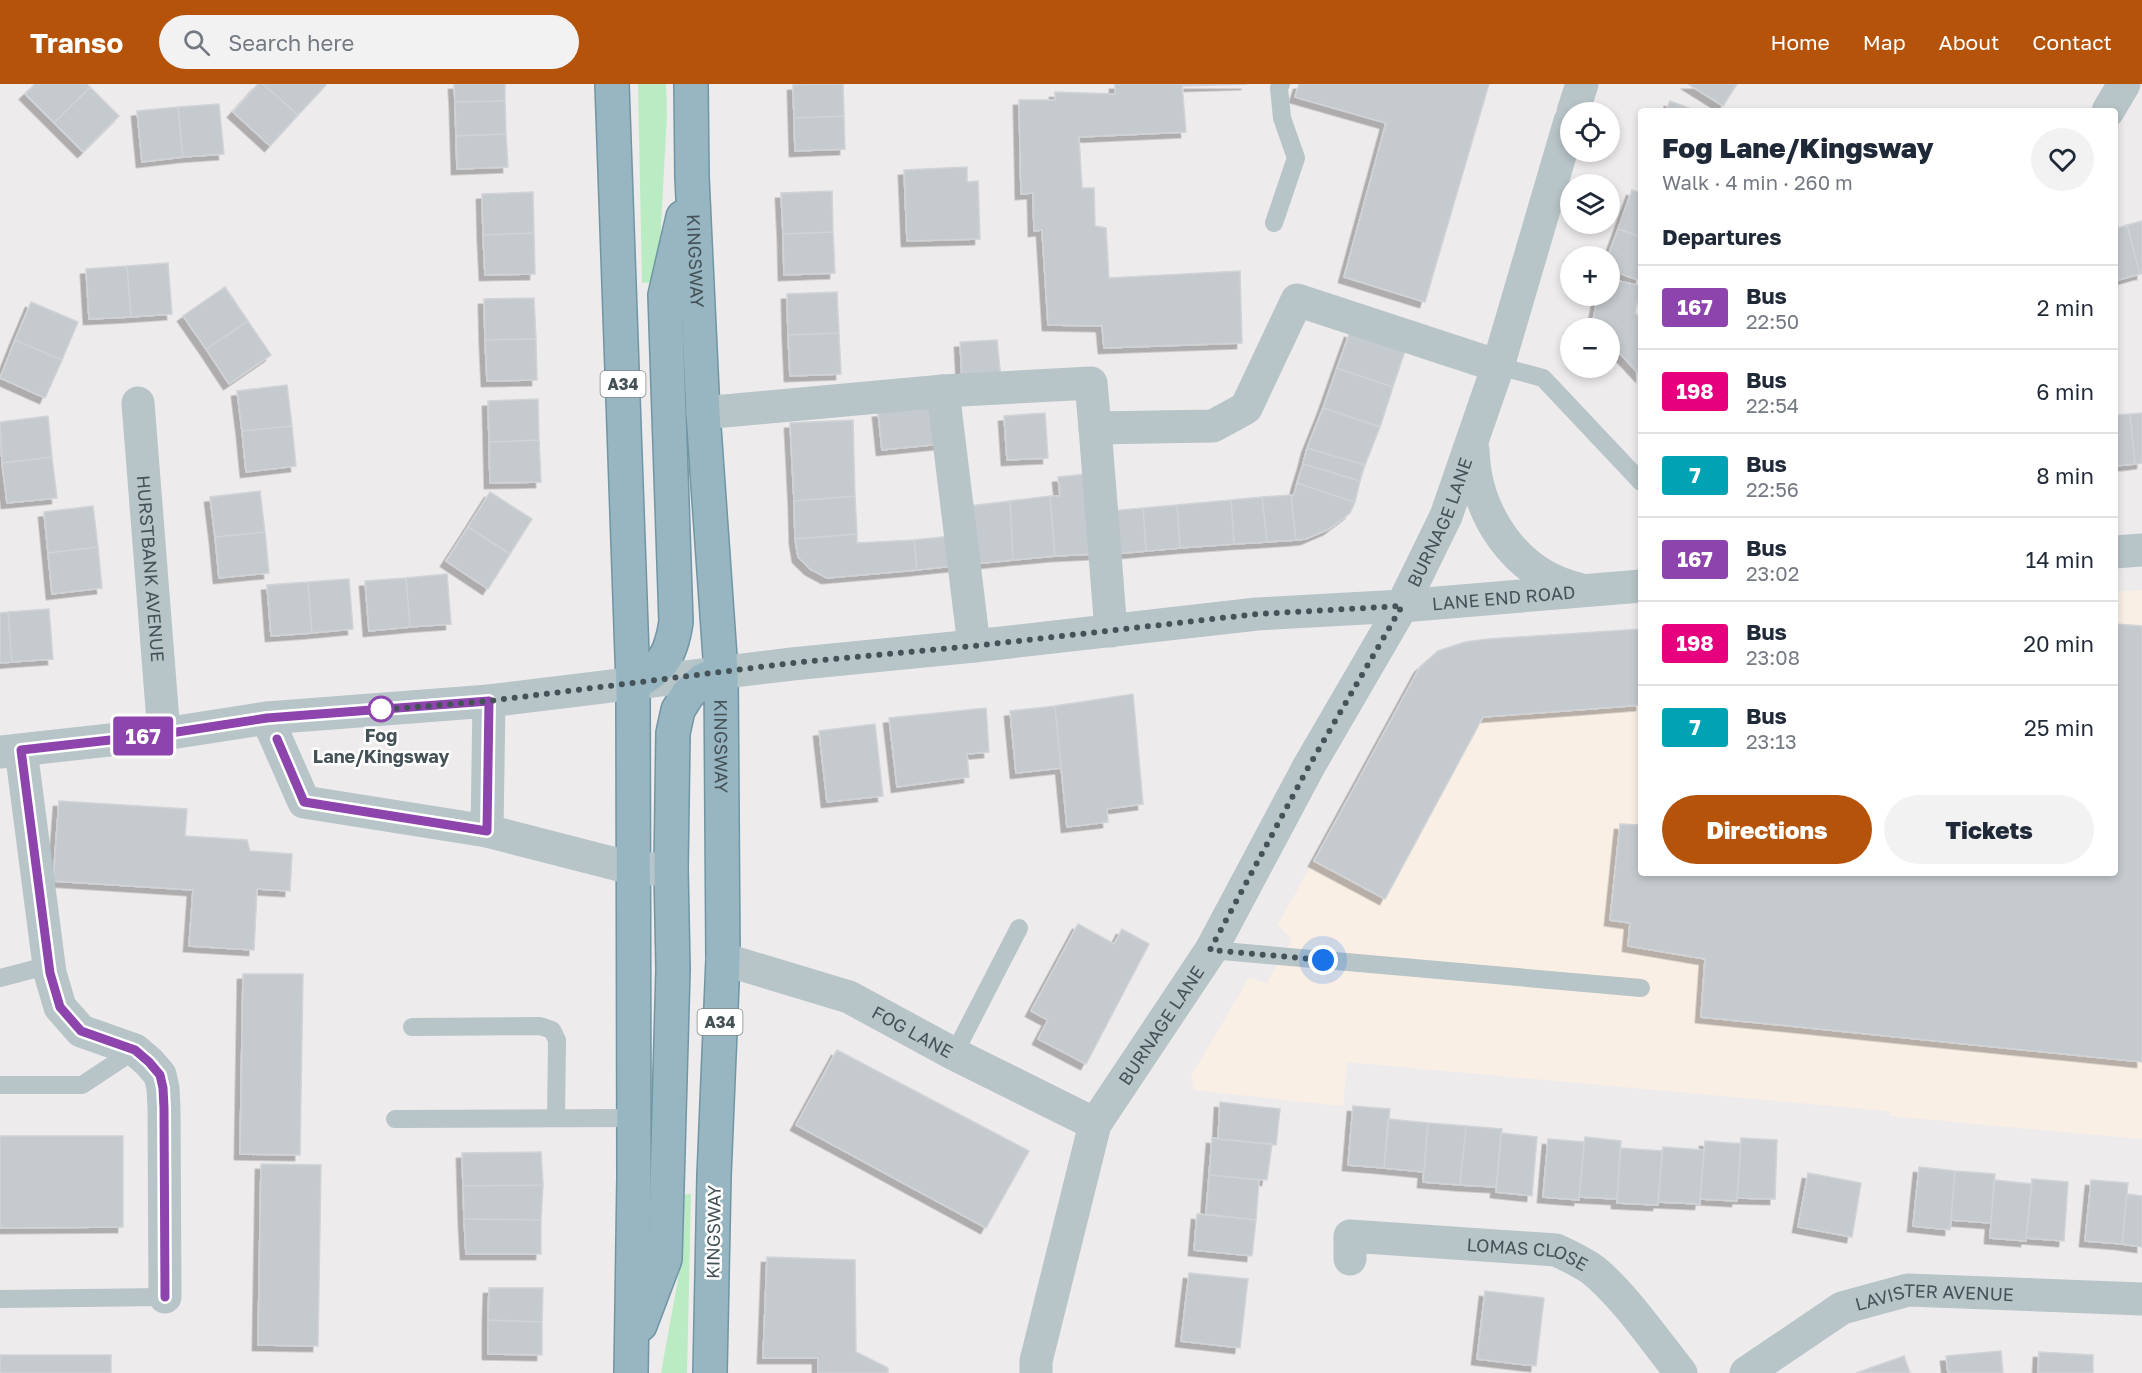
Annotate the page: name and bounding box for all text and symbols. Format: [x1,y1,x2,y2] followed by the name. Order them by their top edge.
[159,15,579,69] search box
[30,26,123,59] text: Transo
[180,26,213,59] icon: search
[228,29,354,56] text: Search here
[1770,29,1830,55] text: Home
[1863,29,1906,55] text: Map
[1939,29,1999,55] text: About
[2032,29,2112,55] text: Contact
[1560,102,1620,378] map controls
[1560,102,1620,162] button: locate
[2031,128,2094,191] button: heart
[1662,131,1934,164] text: Fog Lane/Kingsway
[1662,170,1853,194] text: Walk · 4 min · 260 m
[1560,174,1620,234] button: layers
[683,214,709,309] street label: KINGSWAY
[1662,223,1781,250] text: Departures
[1560,246,1620,306] button: +
[1746,282,1787,309] text: Bus
[1677,294,1713,320] text: 167
[2037,294,2094,321] text: 2 min
[1746,309,1799,333] text: 22:50
[1560,318,1620,378] button: −
[1746,366,1787,393] text: Bus
[600,371,646,397] road number: A34
[1676,378,1714,404] text: 198
[2036,378,2094,405] text: 6 min
[1746,393,1799,417] text: 22:54
[1746,450,1787,477] text: Bus
[1402,455,1476,590] street label: BURNAGE LANE
[1689,462,1701,488] text: 7
[2036,462,2094,489] text: 8 min
[133,474,169,663] street label: HURSTBANK AVENUE
[1746,477,1799,501] text: 22:56
[1746,534,1787,561] text: Bus
[1677,546,1713,572] text: 167
[2026,546,2094,573] text: 14 min
[1746,561,1799,585] text: 23:02
[1431,581,1576,614] street label: LANE END ROAD
[1746,618,1787,645] text: Bus
[1676,630,1714,656] text: 198
[2023,630,2094,657] text: 20 min
[1746,645,1800,669] text: 23:08
[368,696,394,722] marker: Fog Lane/Kingsway
[710,699,733,794] street label: KINGSWAY
[1746,702,1787,729] text: Bus
[1689,714,1701,740] text: 7
[2024,714,2094,741] text: 25 min
[108,716,178,756] line badge: 167
[125,723,161,749] text: 167
[313,724,449,767] place label: Fog Lane/Kingsway
[1746,729,1797,753] text: 23:13
[1662,795,1872,864] button: Directions
[1884,795,2094,864] button: Tickets
[1308,945,1338,975] your location
[1113,961,1208,1089] street label: BURNAGE LANE
[868,1001,957,1062] street label: FOG LANE
[698,1009,742,1035] road number: A34
[701,1184,725,1279] street label: KINGSWAY
[1466,1233,1592,1275] street label: LOMAS CLOSE
[1852,1279,2014,1315] street label: LAVISTER AVENUE

